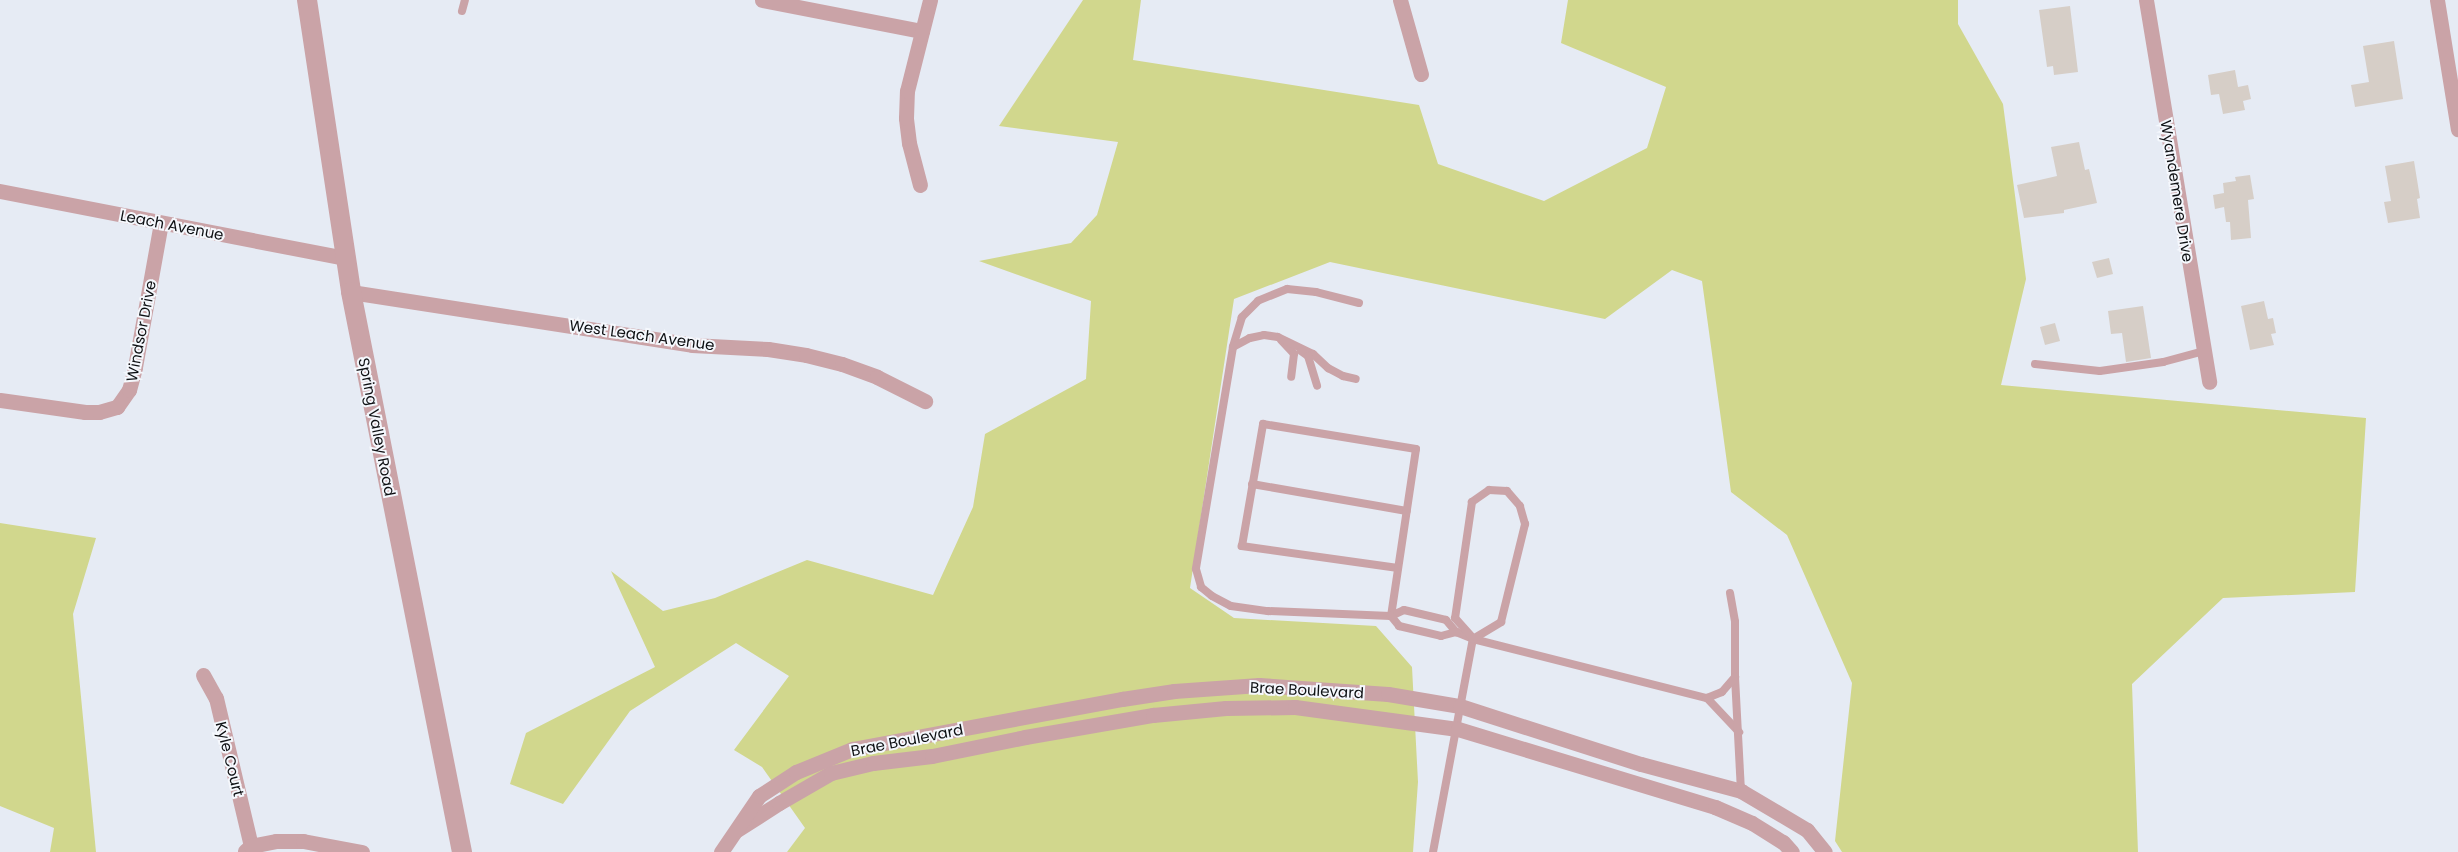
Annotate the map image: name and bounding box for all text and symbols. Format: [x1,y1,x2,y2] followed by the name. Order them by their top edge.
[2157,119,2197,263] street label: Wyandemere Drive
[119,206,225,244] street label: Leach Avenue
[122,279,160,383] street label: Windsor Drive
[568,316,716,354] street label: West Leach Avenue
[355,356,399,498] street label: Spring Valley Road
[1250,678,1364,702] street label: Brae Boulevard
[212,720,248,798] street label: Kyle Court
[849,720,965,760] street label: Brae Boulevard

